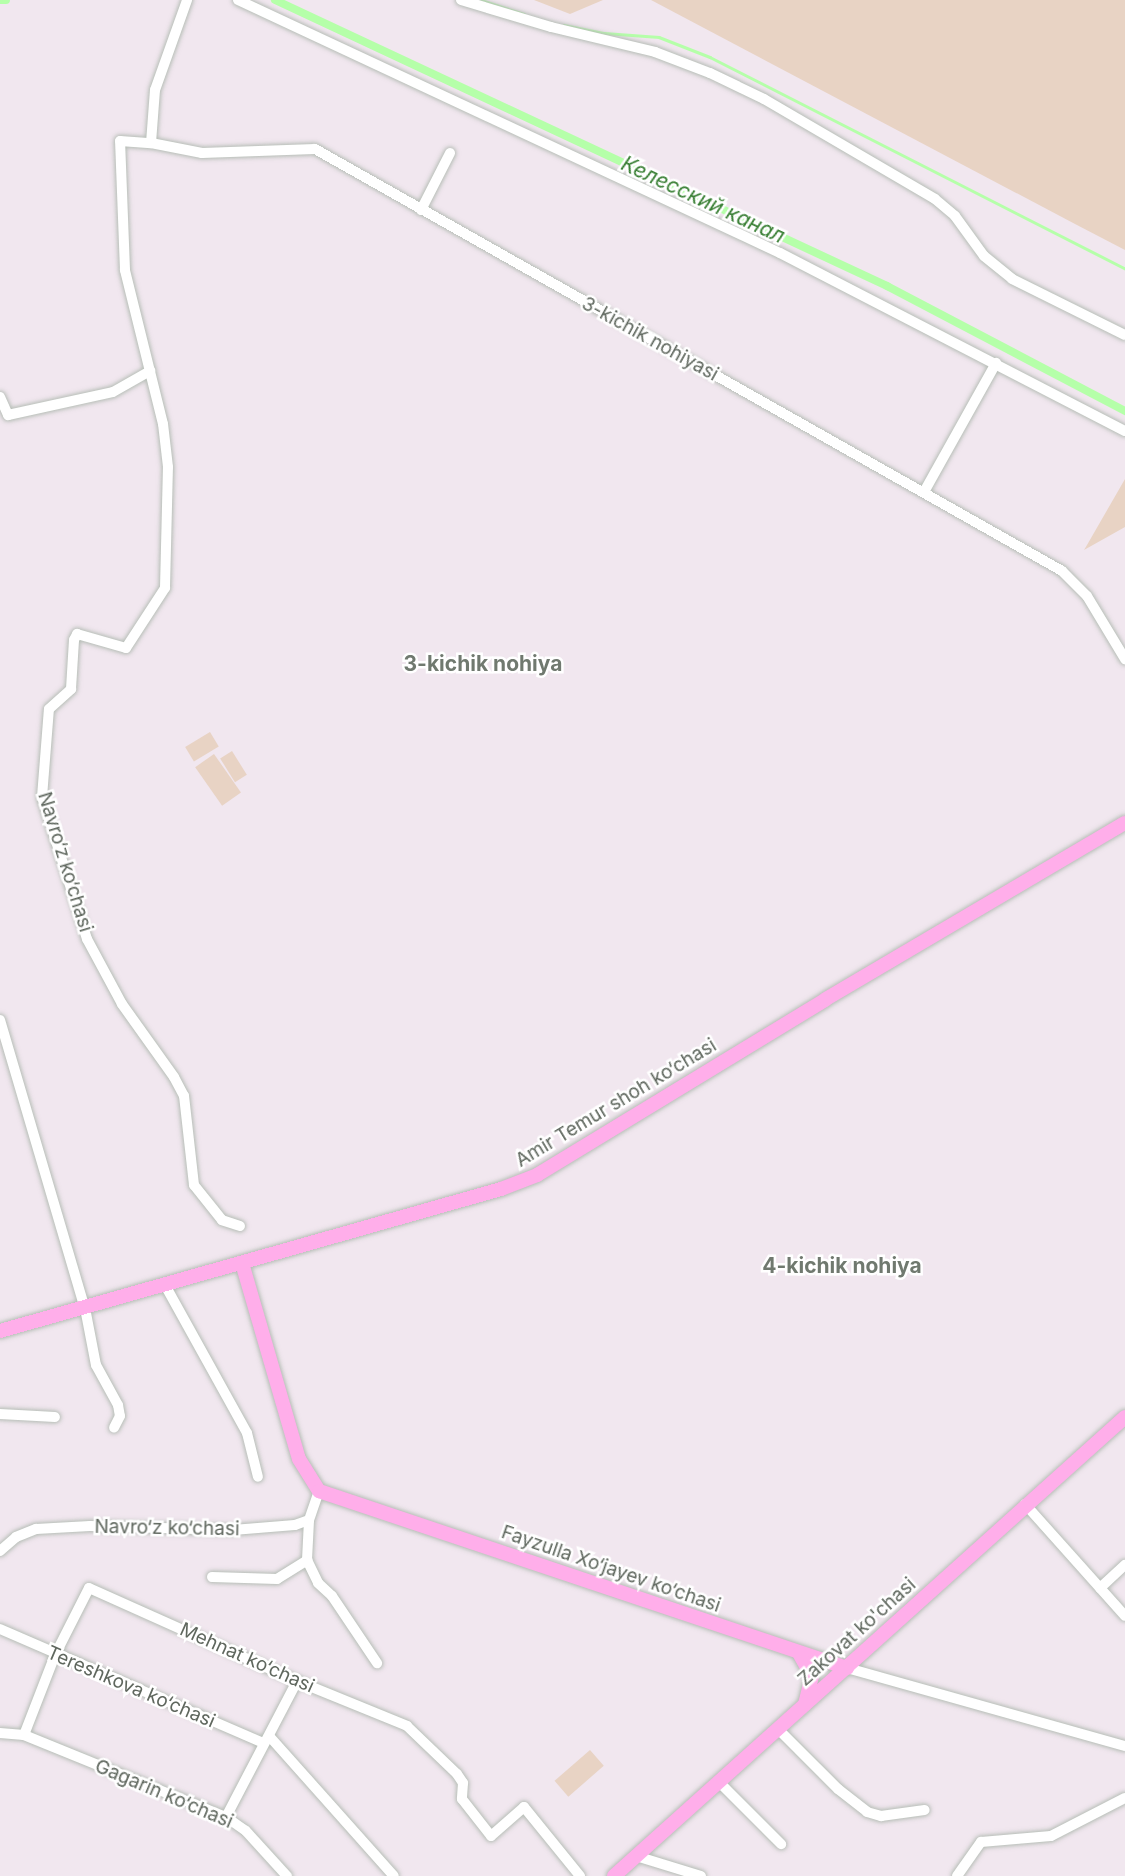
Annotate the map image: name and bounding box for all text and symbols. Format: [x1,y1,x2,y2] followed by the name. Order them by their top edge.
[617,151,789,249] water label: Келесский канал
[578,292,722,386] street label: 3-kichik nohiyasi
[404,651,562,677] district label: 3-kichik nohiya
[33,789,97,935] street label: Navro‘z ko‘chasi
[512,1034,720,1172] street label: Amir Temur shoh ko‘chasi
[762,1253,922,1279] district label: 4-kichik nohiya
[94,1515,240,1541] street label: Navro‘z ko‘chasi
[498,1521,724,1617] street label: Fayzulla Xo‘jayev ko‘chasi
[793,1573,921,1691] street label: Zakovat ko'chasi
[176,1618,318,1698] street label: Mehnat ko‘chasi
[43,1641,219,1733] street label: Tereshkova ko‘chasi
[92,1755,236,1833] street label: Gagarin ko‘chasi

